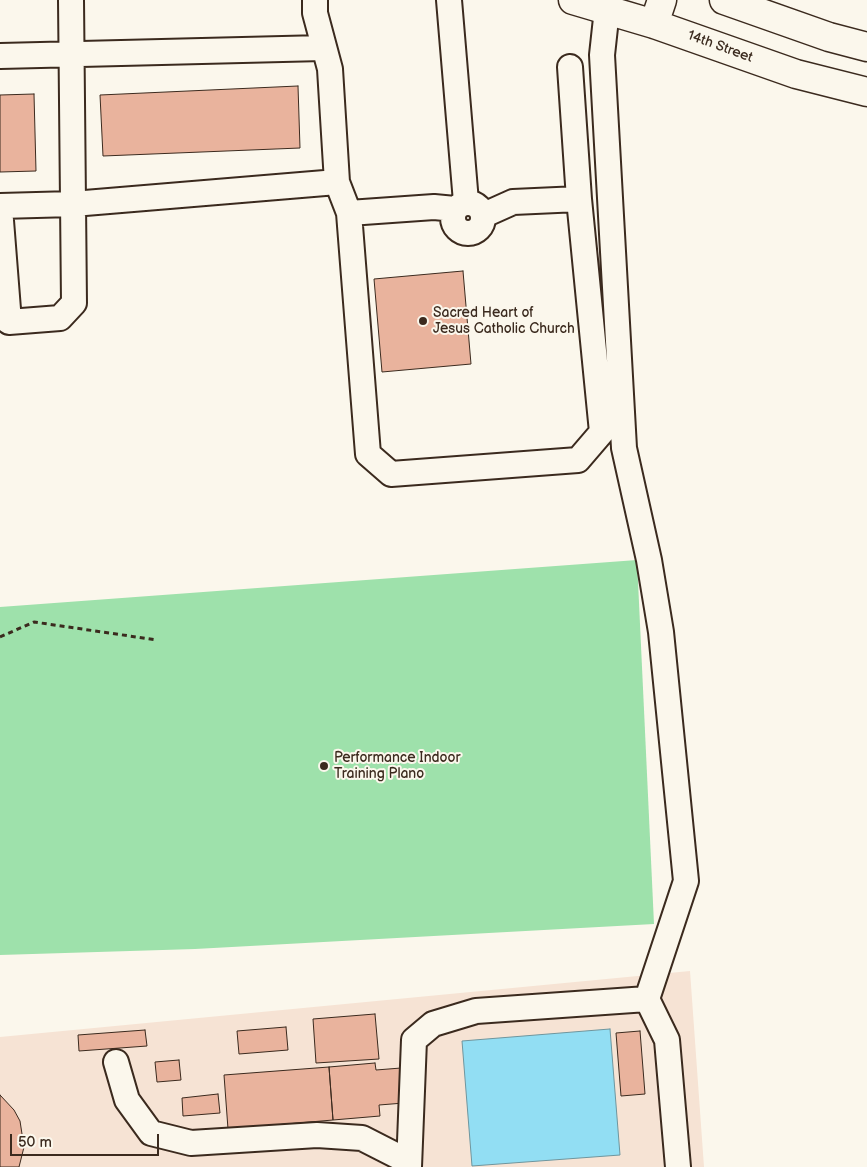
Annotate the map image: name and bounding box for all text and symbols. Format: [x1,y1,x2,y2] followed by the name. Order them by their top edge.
[685,27,755,67] street label: 14th Street
[433,305,575,338] place label: Sacred Heart of Jesus Catholic Church
[417,315,429,327] marker: Sacred Heart of Jesus Catholic Church
[334,750,461,782] place label: Performance Indoor Training Plano
[318,760,330,772] marker: Performance Indoor Training Plano
[12,1124,161,1156] scale bar
[18,1133,52,1152] text: 50 m

